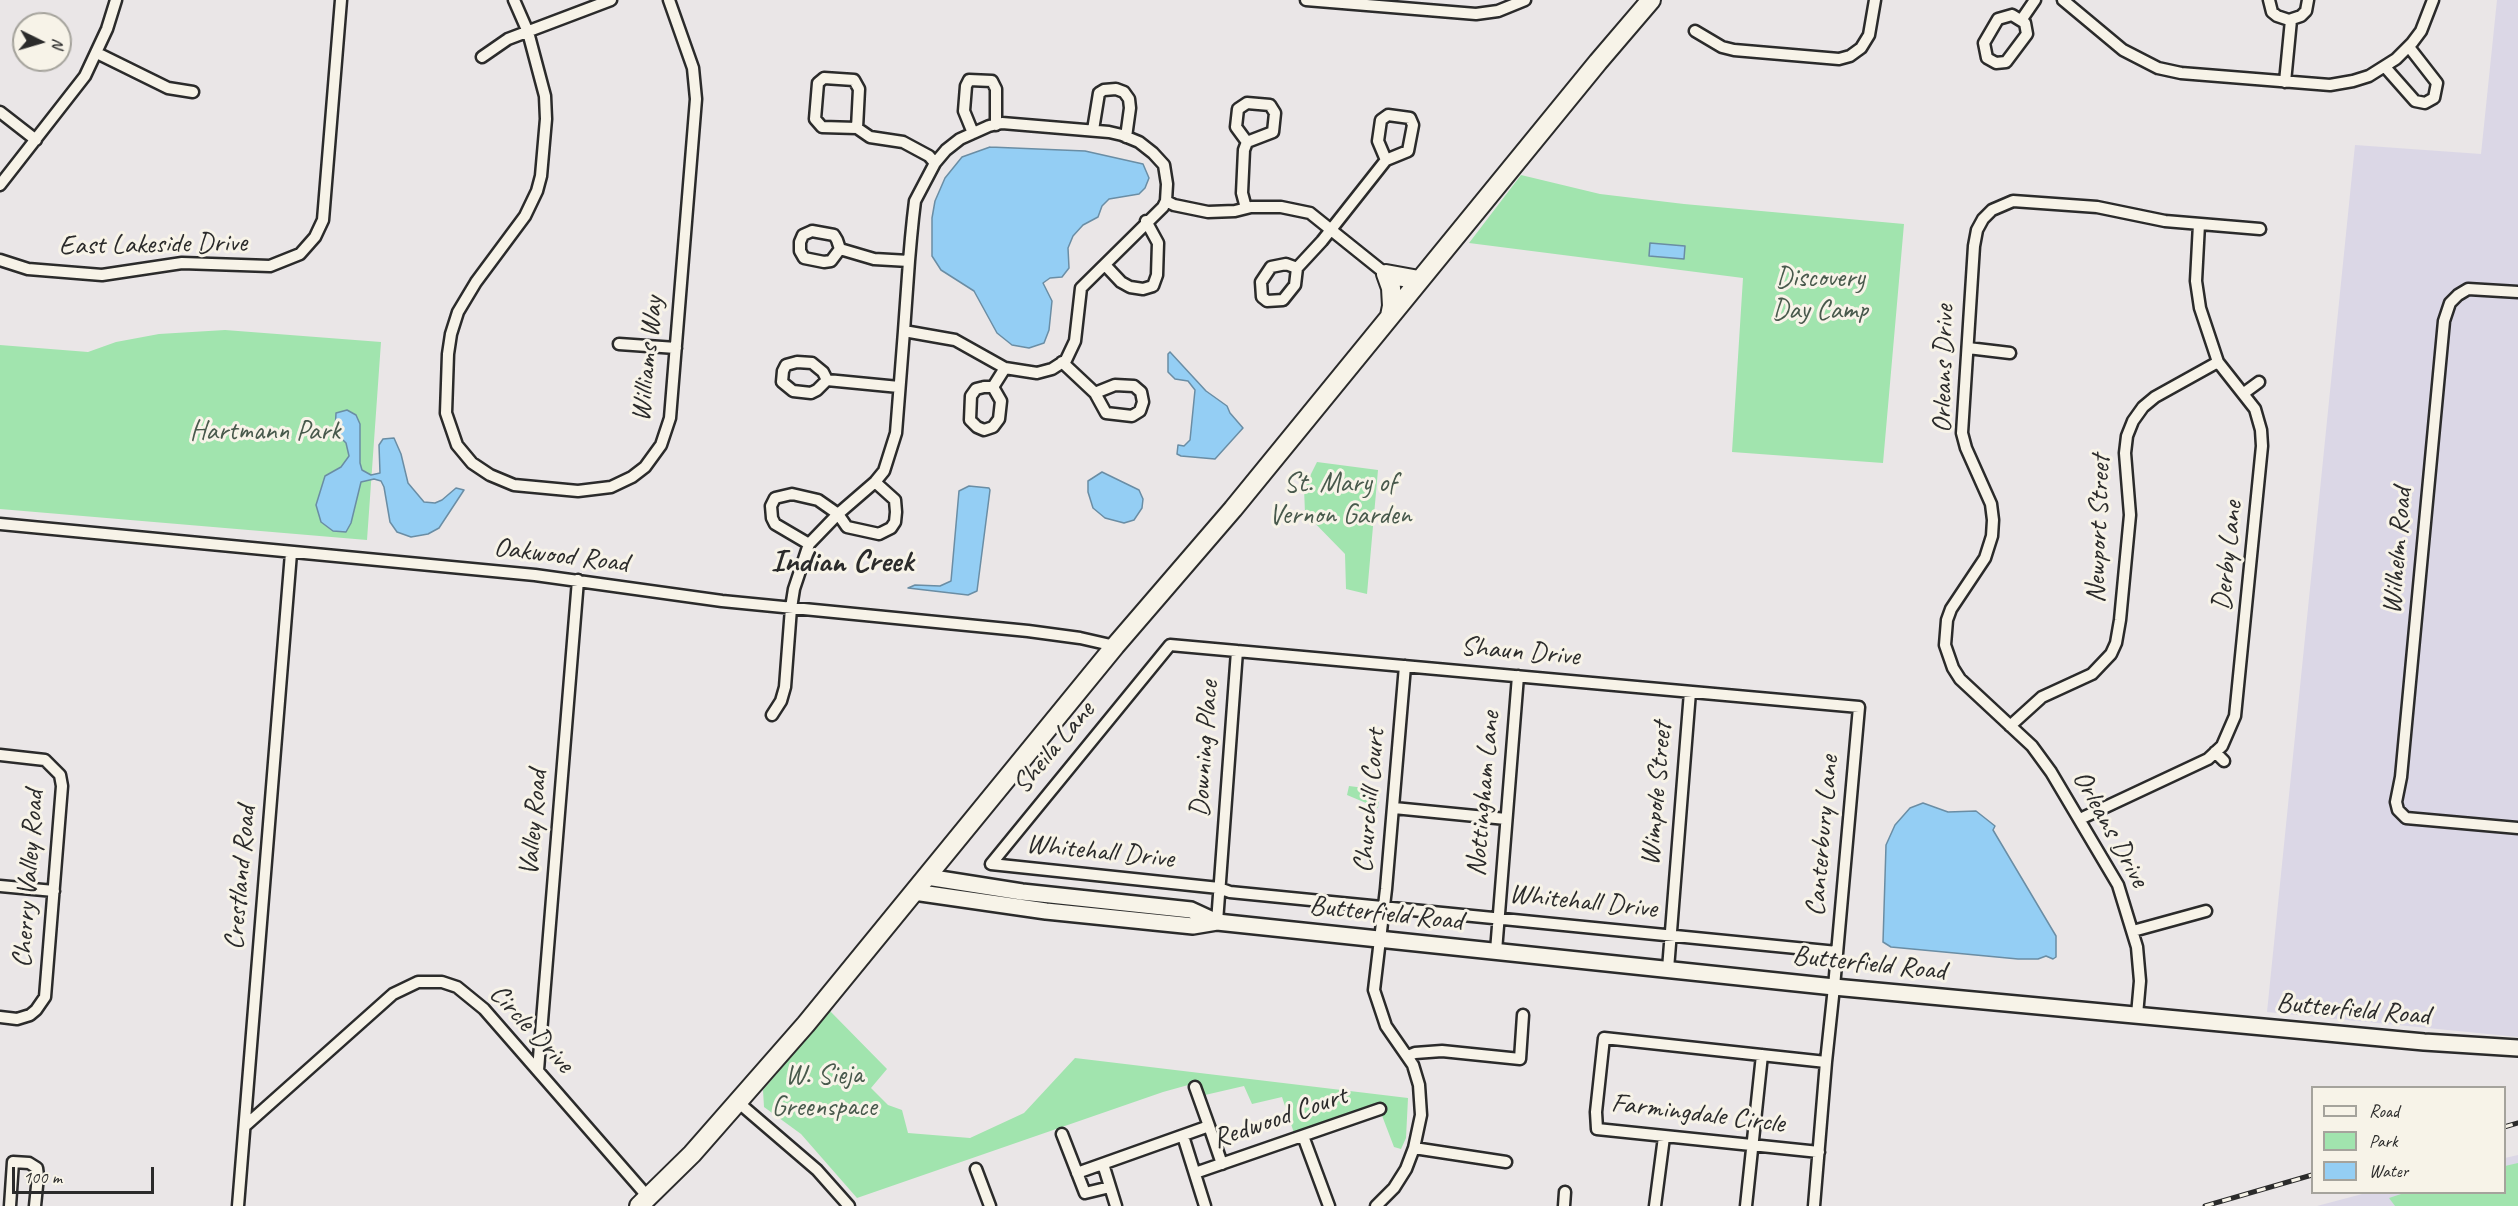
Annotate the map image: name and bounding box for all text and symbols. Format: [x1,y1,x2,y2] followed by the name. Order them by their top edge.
[12,12,72,72] north arrow
[48,38,68,49] text: N
[59,227,247,263] street label: East Lakeside Drive
[1772,262,1868,328] park label: Discovery Day Camp
[625,295,671,423] street label: Williams Way
[1926,305,1962,433] street label: Orleans Drive
[190,415,340,449] park label: Hartmann Park
[2080,454,2118,604] street label: Newport Street
[1269,467,1411,533] park label: St. Mary of Vernon Garden
[2376,486,2420,616] street label: Wilhelm Road
[2206,500,2250,612] street label: Derby Lane
[492,531,630,581] street label: Oakwood Road
[771,544,913,582] district label: Indian Creek
[1459,630,1581,674] street label: Shaun Drive
[1183,680,1227,818] street label: Downing Place
[1006,695,1102,801] street label: Sheila Lane
[1460,710,1508,878] street label: Nottingham Lane
[1634,721,1680,867] street label: Wimpole Street
[1347,728,1393,874] street label: Churchill Court
[1799,754,1847,918] street label: Canterbury Lane
[2064,765,2156,893] street label: Orleans Drive
[513,769,555,877] street label: Valley Road
[6,789,52,969] street label: Cherry Valley Road
[218,805,264,951] street label: Crestland Road
[1024,828,1176,876] street label: Whitehall Drive
[1507,878,1659,926] street label: Whitehall Drive
[1308,889,1464,939] street label: Butterfield Road
[1791,939,1947,989] street label: Butterfield Road
[481,978,581,1080] street label: Circle Drive
[2275,987,2431,1033] street label: Butterfield Road
[771,1059,877,1125] park label: W. Sieja Greenspace
[1208,1079,1352,1157] street label: Redwood Court
[2311,1086,2506,1194] legend
[1609,1087,1787,1141] street label: Farmingdale Circle
[2369,1100,2399,1122] text: Road
[2369,1130,2398,1152] text: Park
[15,1155,158,1193] scale bar
[2369,1160,2408,1182] text: Water
[23,1166,62,1188] text: 100 m

